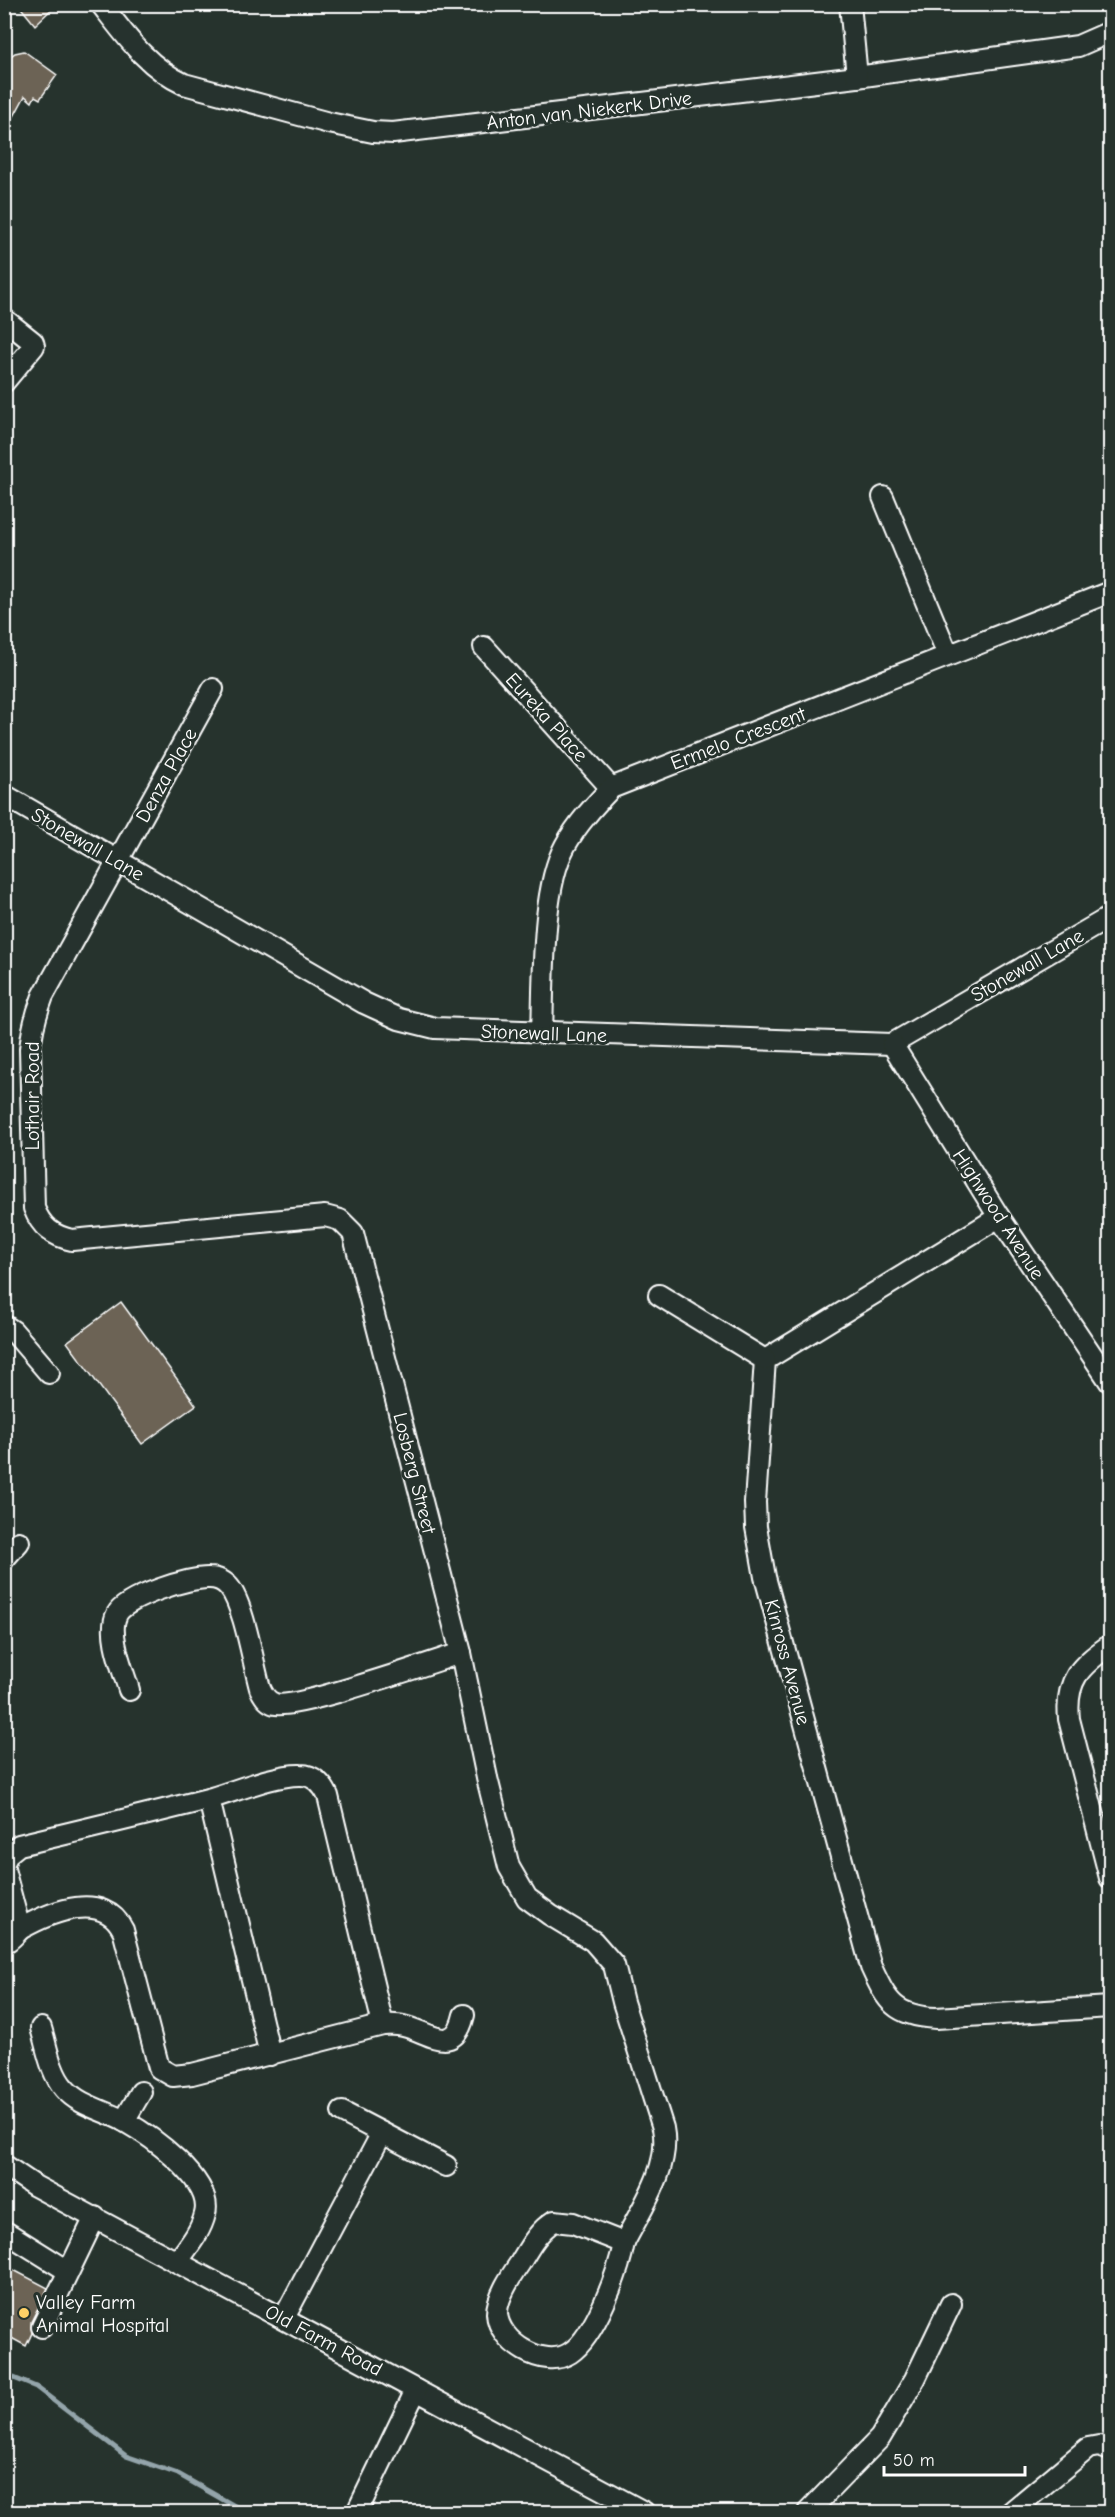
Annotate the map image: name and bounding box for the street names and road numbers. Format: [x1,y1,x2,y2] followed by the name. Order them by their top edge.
[485,86,693,134] street label: Anton van Niekerk Drive
[501,668,593,767] street label: Eureka Place
[667,702,810,775] street label: Ermelo Crescent
[131,724,202,826] street label: Denza Place
[27,803,148,886] street label: Stonewall Lane
[967,924,1088,1007] street label: Stonewall Lane
[480,1020,607,1047] street label: Stonewall Lane
[21,1041,44,1151] street label: Lothair Road
[948,1145,1049,1284] street label: Highwood Avenue
[388,1410,441,1537] street label: Losberg Street
[760,1597,815,1727] street label: Kinross Avenue
[261,2300,386,2381] street label: Old Farm Road

